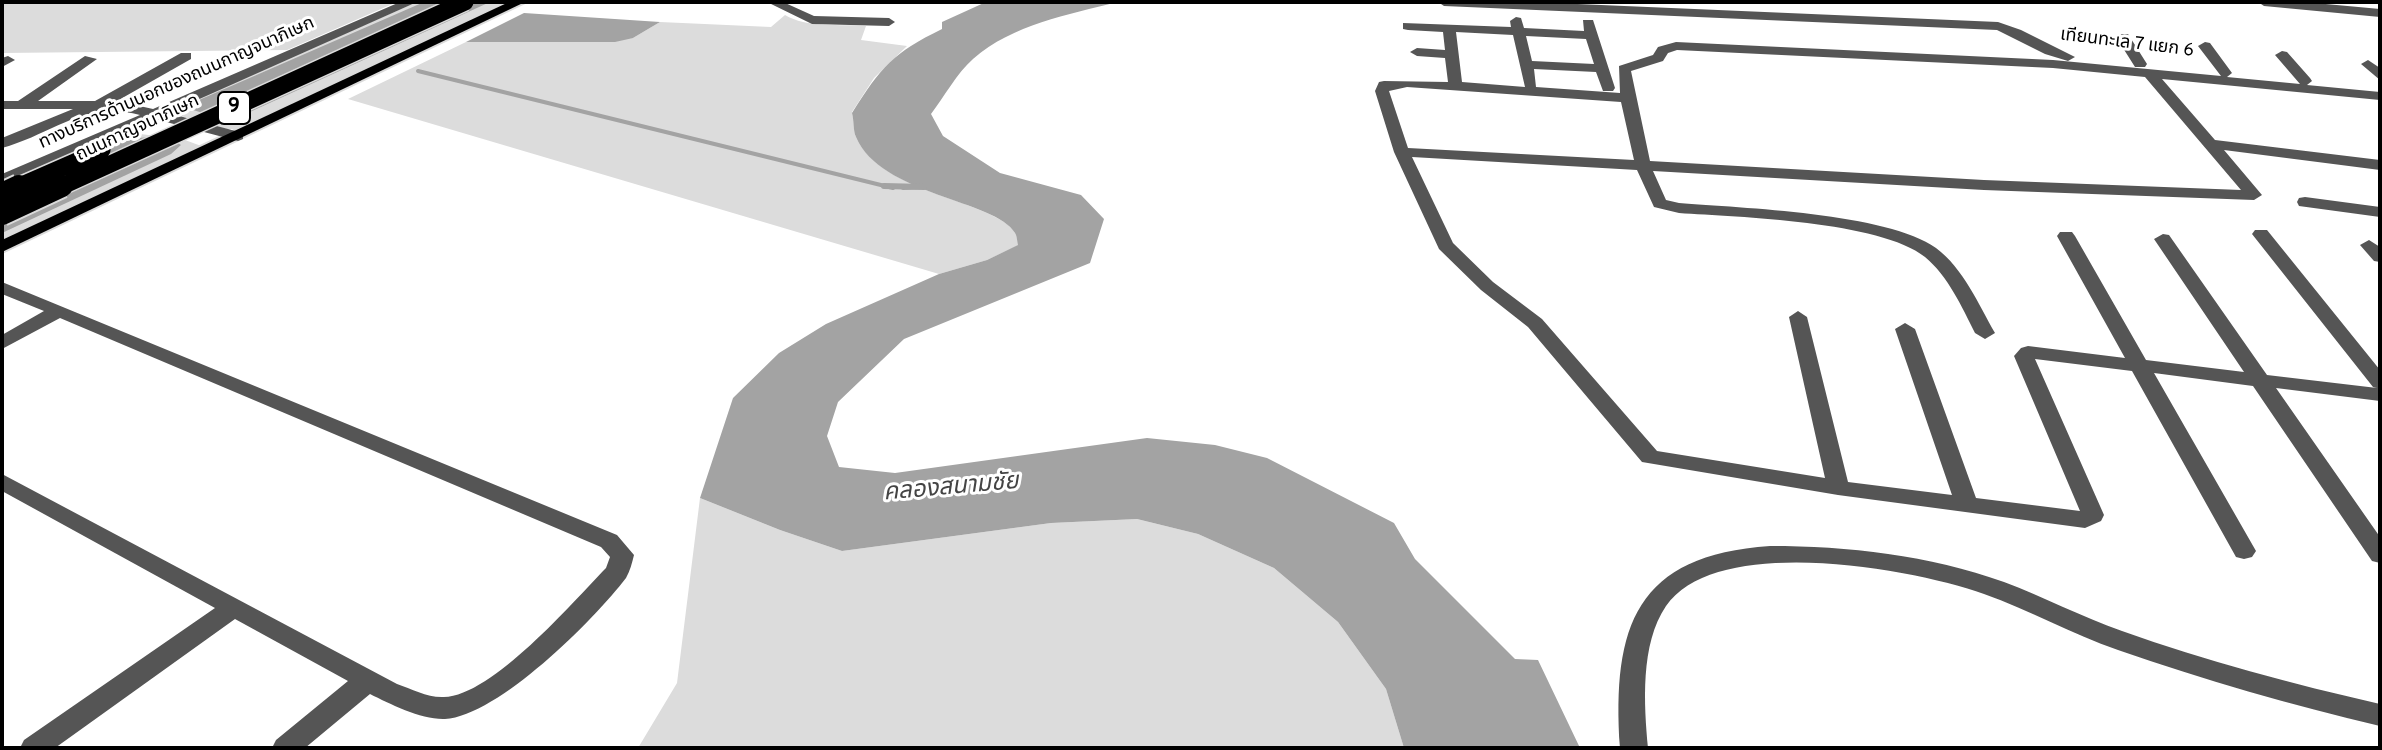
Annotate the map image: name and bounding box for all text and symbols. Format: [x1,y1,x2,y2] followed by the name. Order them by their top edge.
[36,13,318,155] street label: ทางบริการด้านนอกของถนนกาญจนาภิเษก
[2059,25,2195,63] street label: เทียนทะเล 7 แยก 6
[73,91,203,167] street label: ถนนกาญจนาภิเษก
[218,92,250,124] road number: 9
[882,469,1020,509] water label: คลองสนามชัย

